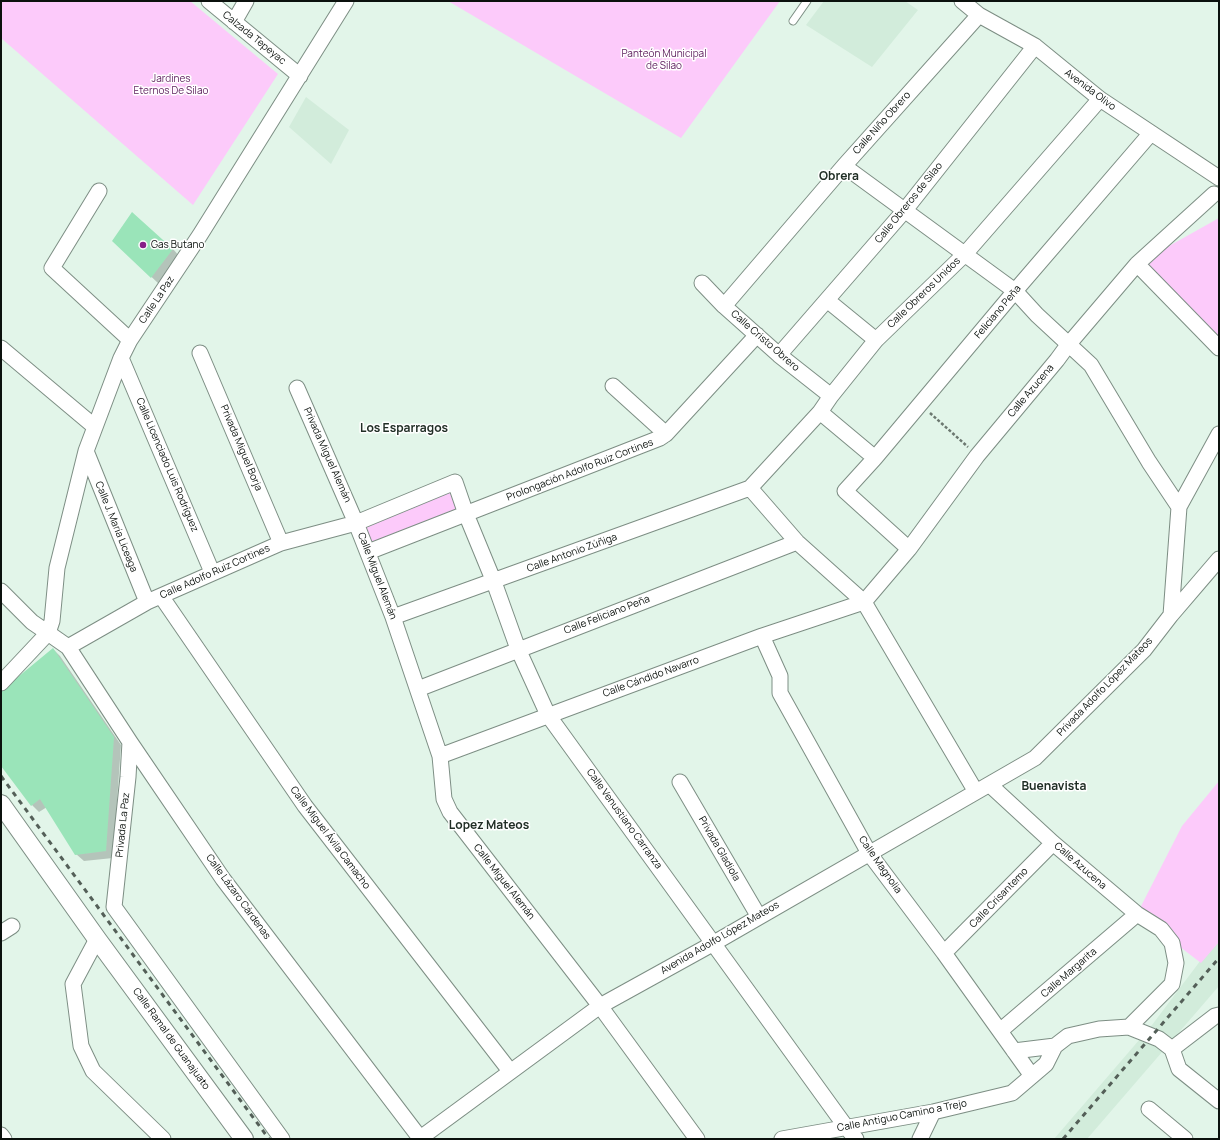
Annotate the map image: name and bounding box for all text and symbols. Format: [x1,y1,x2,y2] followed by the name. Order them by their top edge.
[220,9,288,67] street label: Calzada Tepeyac
[622,48,706,72] park label: Panteón Municipal de Silao
[1062,67,1118,113] street label: Avenida Olivo
[134,73,208,96] park label: Jardines Eternos De Silao
[851,89,913,157] street label: Calle Niño Obrero
[873,160,945,246] street label: Calle Obreros de Silao
[819,170,859,184] district label: Obrera
[151,239,204,251] place label: Gas Butano
[138,240,148,250] marker: Gas Butano
[885,255,963,331] street label: Calle Obreros Unidos
[137,274,177,326] street label: Calle La Paz
[972,283,1024,341] street label: Feliciano Peña
[728,308,802,374] street label: Calle Cristo Obrero
[1005,362,1057,420] street label: Calle Azucena
[133,396,201,534] street label: Calle Licenciado Luis Rodríguez
[217,403,265,493] street label: Privada Miguel Borja
[301,406,353,504] street label: Privada Miguel Alemán
[360,422,448,436] district label: Los Esparragos
[505,436,655,504] street label: Prolongación Adolfo Ruiz Cortines
[92,480,140,574] street label: Calle J. María Liceaga
[355,531,399,621] street label: Calle Miguel Alemán
[525,531,619,575] street label: Calle Antonio Zúñiga
[158,542,272,602] street label: Calle Adolfo Ruiz Cortines
[562,593,652,637] street label: Calle Feliciano Peña
[1055,635,1155,739] street label: Privada Adolfo López Mateos
[601,654,701,700] street label: Calle Cándido Navarro
[584,767,664,871] street label: Calle Venustiano Carranza
[1022,780,1086,794] district label: Buenavista
[287,784,373,892] street label: Calle Miguel Ávila Camacho
[114,792,132,858] street label: Privada La Paz
[696,814,742,884] street label: Privada Gladiola
[449,819,529,833] district label: Lopez Mateos
[856,834,904,896] street label: Calle Magnolia
[1051,840,1109,892] street label: Calle Azucena
[471,842,537,922] street label: Calle Miguel Alemán
[203,852,273,942] street label: Calle Lázaro Cárdenas
[967,865,1031,931] street label: Calle Crisantemo
[659,899,781,977] street label: Avenida Adolfo López Mateos
[1039,946,1099,1000] street label: Calle Margarita
[130,986,212,1092] street label: Calle Ramal de Guanajuato
[836,1098,968,1134] street label: Calle Antiguo Camino a Trejo

